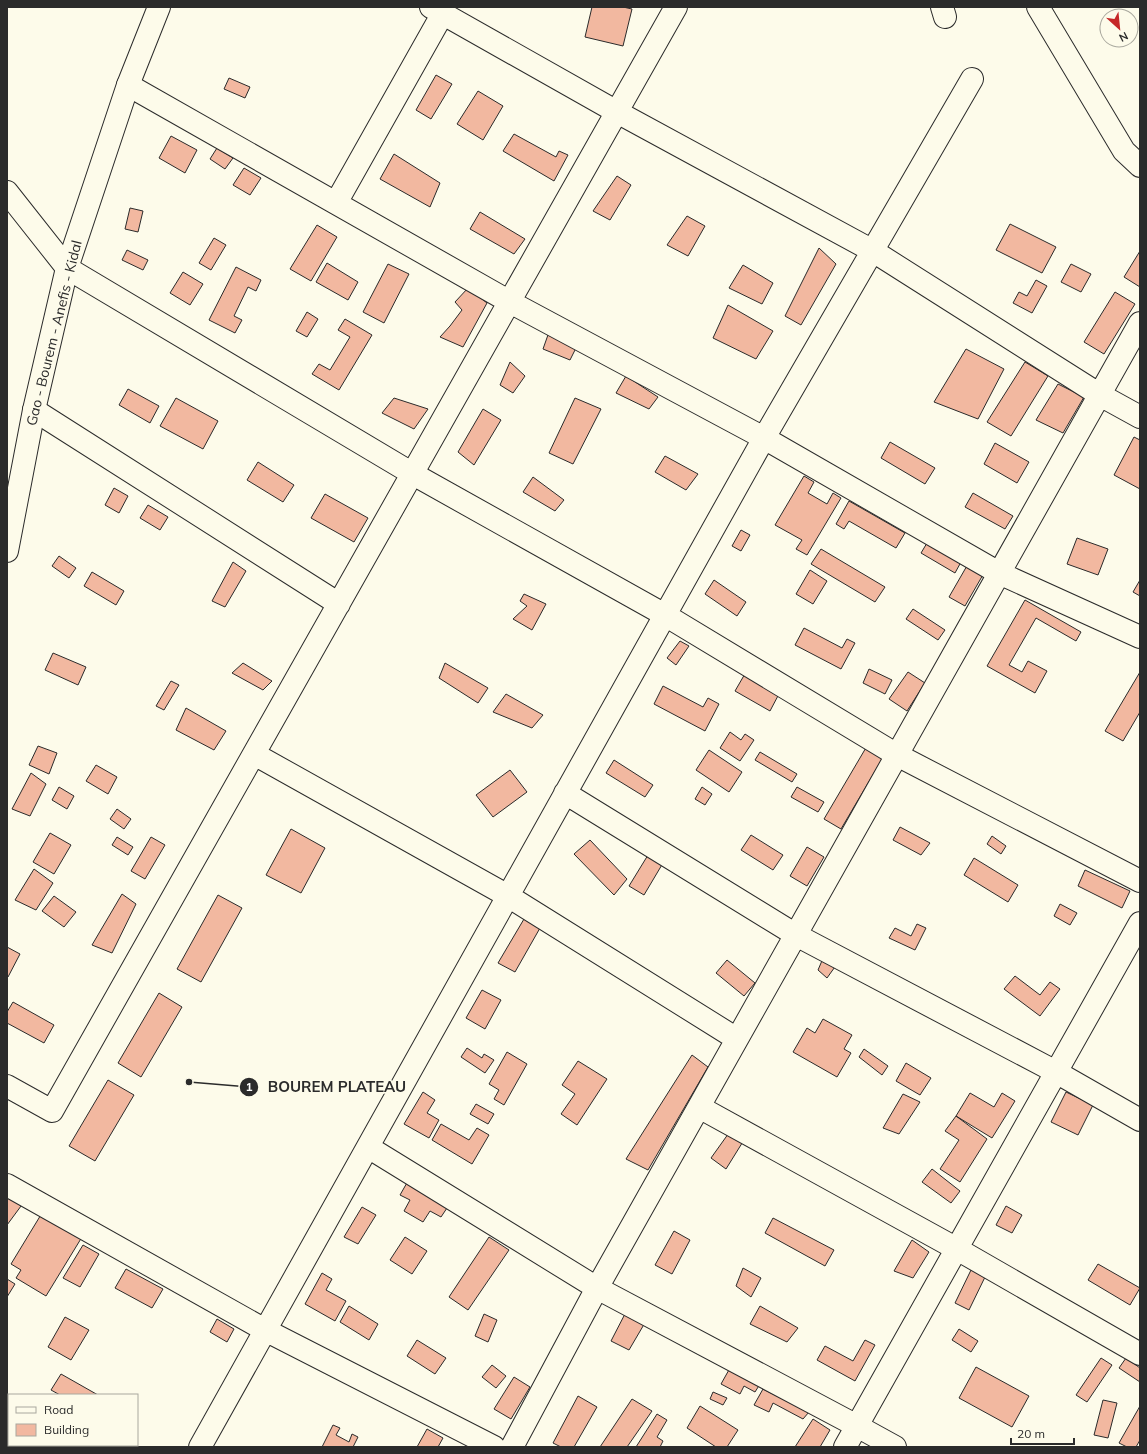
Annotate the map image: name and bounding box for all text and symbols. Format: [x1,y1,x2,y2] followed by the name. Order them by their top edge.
[1099,8,1139,48] north arrow
[1117,29,1130,45] text: N
[22,238,86,428] street label: Gao - Bourem - Anefis - Kidal
[239,1073,414,1100] callout: BOUREM PLATEAU
[268,1077,406,1096] text: BOUREM PLATEAU
[245,1079,253,1094] text: 1
[8,1394,138,1446] legend
[44,1402,73,1417] text: Road
[1011,1420,1074,1446] scale bar
[44,1422,89,1437] text: Building
[1017,1426,1045,1441] text: 20 m

